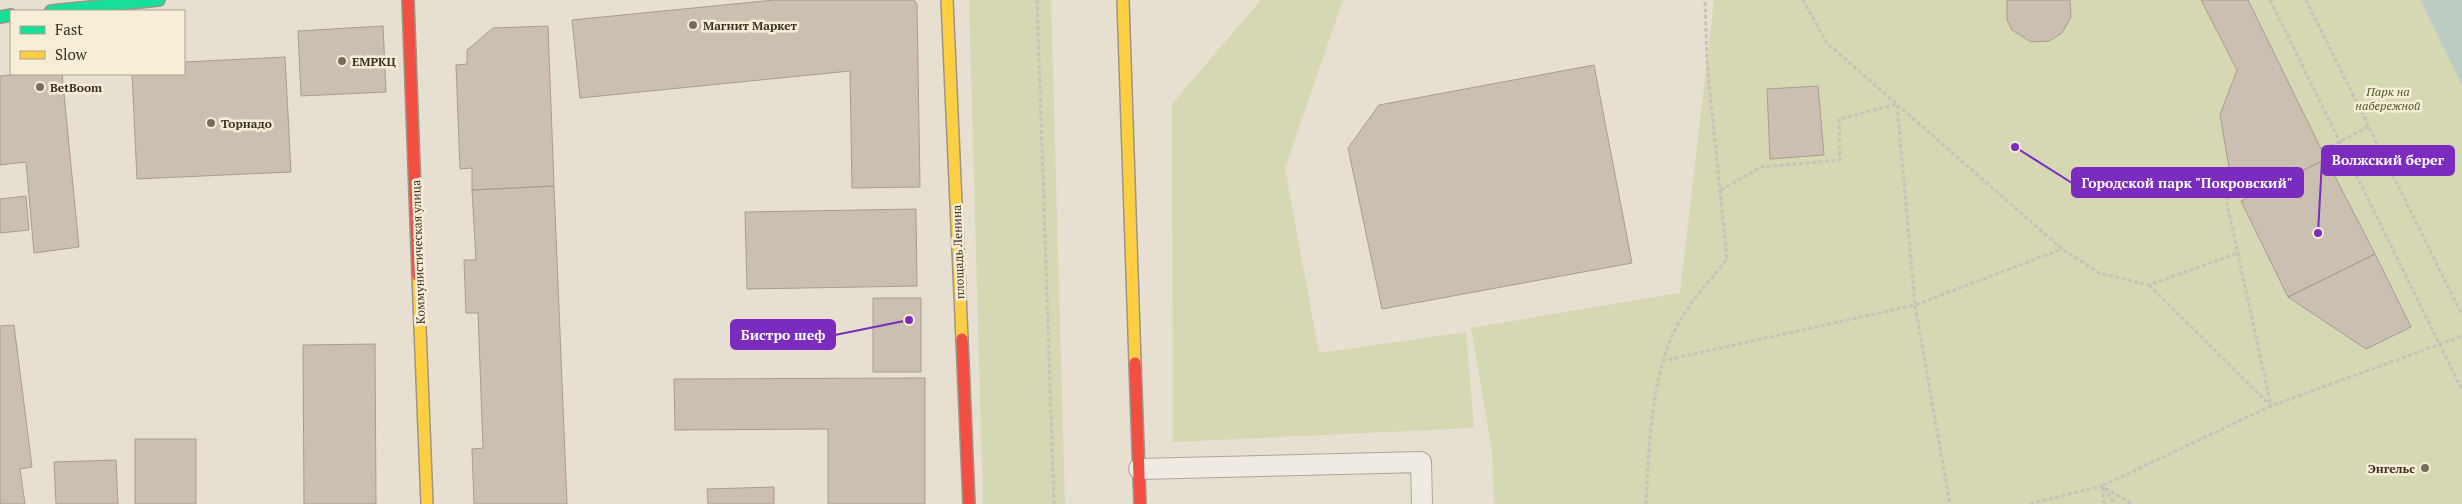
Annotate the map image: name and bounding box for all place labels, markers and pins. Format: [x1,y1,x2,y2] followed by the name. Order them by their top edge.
[703,18,798,33] place label: Магнит Маркет
[687,19,699,31] marker: Магнит Маркет
[352,54,397,69] place label: ЕМРКЦ
[336,55,348,67] marker: ЕМРКЦ
[50,80,102,95] place label: BetBoom
[34,81,46,93] marker: BetBoom
[221,116,272,131] place label: Торнадо
[205,117,217,129] marker: Торнадо
[2322,146,2454,175] callout: Волжский берег
[2072,168,2303,197] callout: Городской парк "Покровский"
[731,320,835,349] callout: Бистро шеф
[2368,461,2415,476] place label: Энгельс
[2419,462,2431,474] marker: Энгельс

